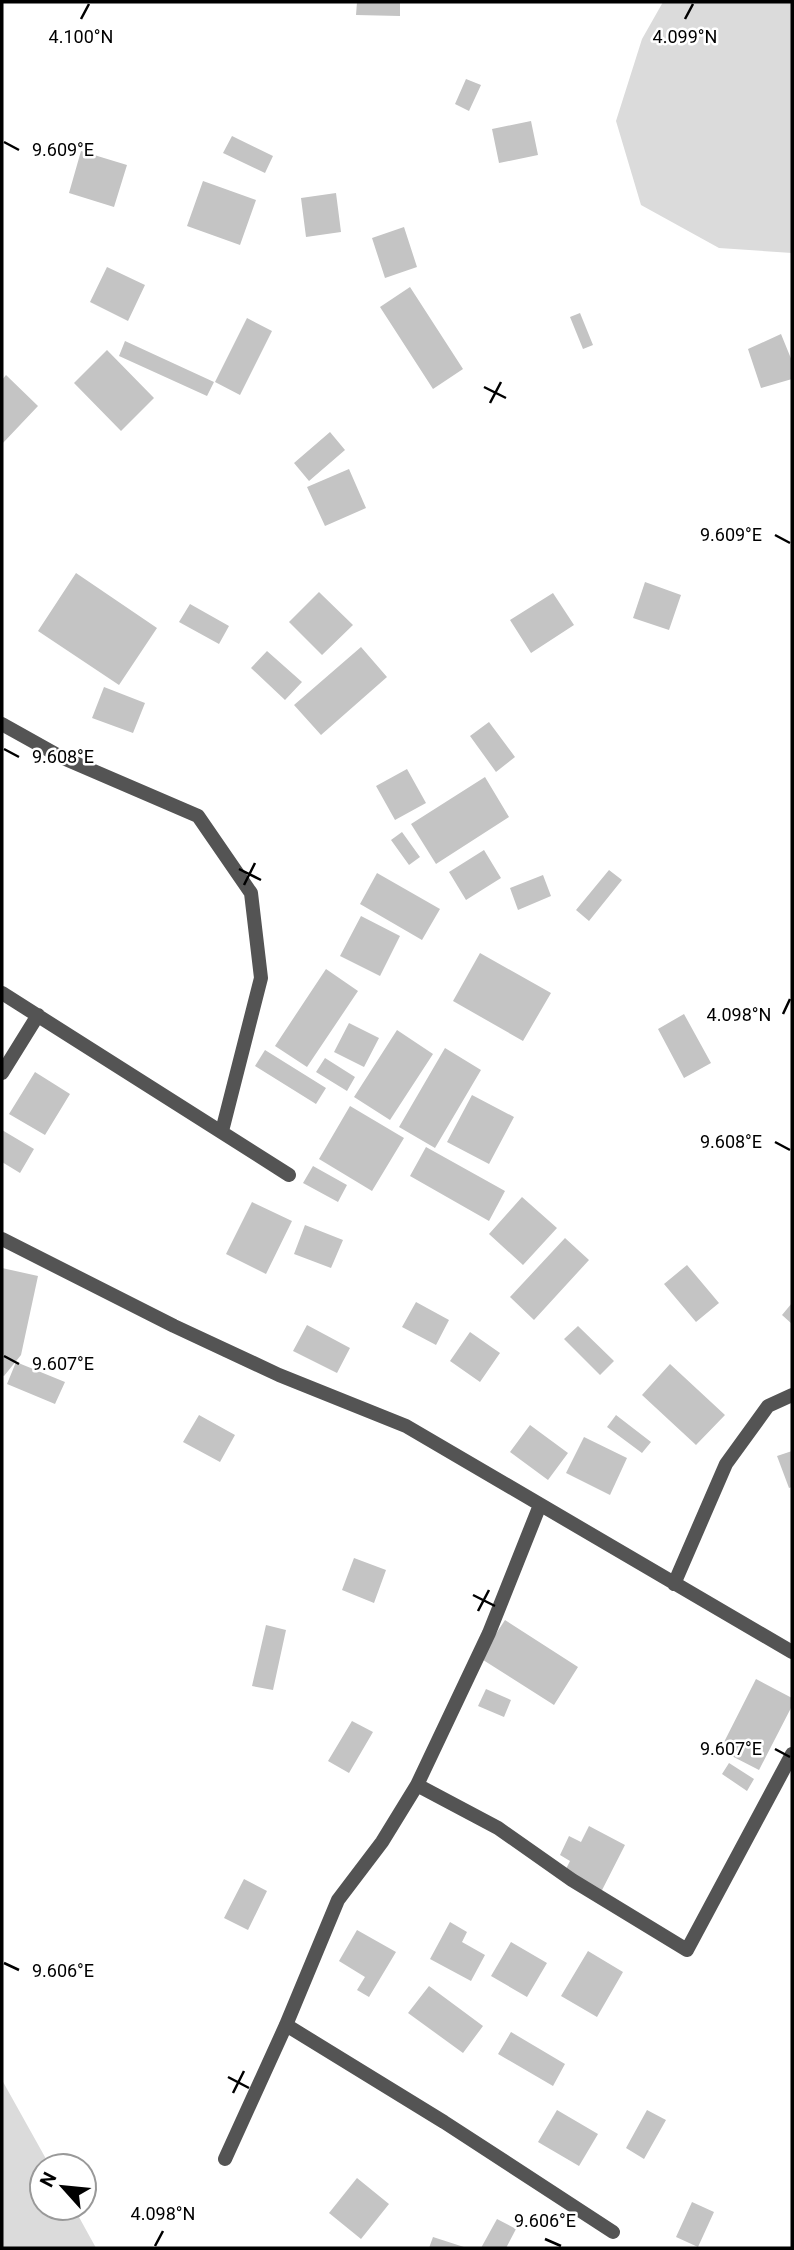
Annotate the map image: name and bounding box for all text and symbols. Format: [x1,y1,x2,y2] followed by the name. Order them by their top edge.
[49,26,113,47] text: 4.100°N
[653,26,717,47] text: 4.099°N
[32,139,94,160] text: 9.609°E
[700,524,762,545] text: 9.609°E
[32,746,94,767] text: 9.608°E
[707,1004,771,1025] text: 4.098°N
[700,1131,762,1152] text: 9.608°E
[32,1353,94,1374] text: 9.607°E
[700,1738,762,1759] text: 9.607°E
[32,1960,94,1981] text: 9.606°E
[28,2152,98,2222] north arrow
[35,2168,62,2191] text: N
[131,2203,195,2224] text: 4.098°N
[514,2210,576,2231] text: 9.606°E

